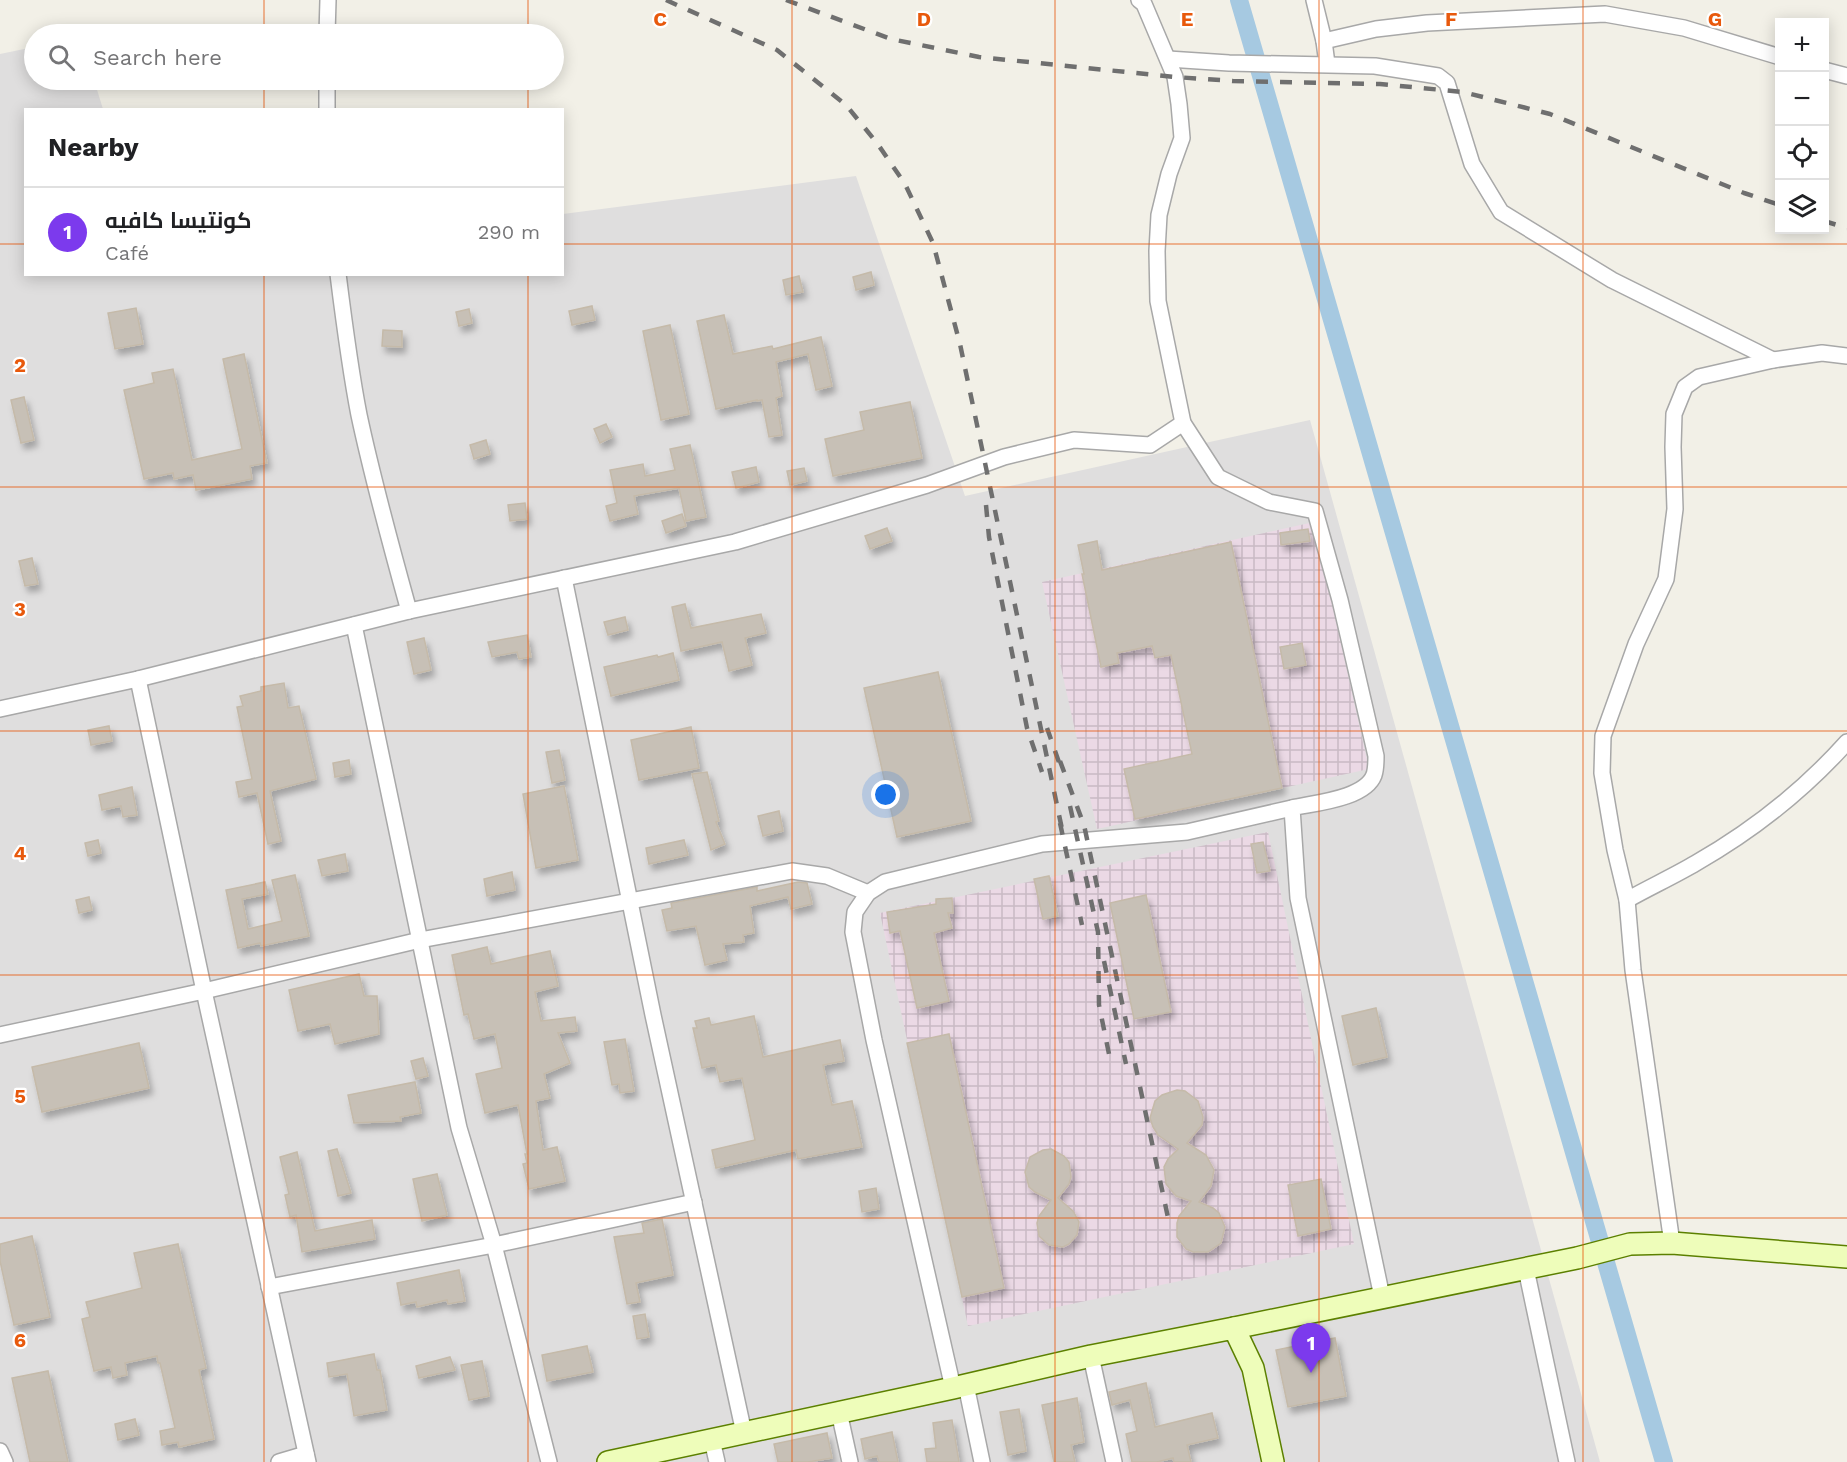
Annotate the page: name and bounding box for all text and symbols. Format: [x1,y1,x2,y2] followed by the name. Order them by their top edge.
[653,7,667,31] text: C
[917,7,931,31] text: D
[1181,7,1193,31] text: E
[1445,7,1457,31] text: F
[1708,7,1722,31] text: G
[1775,18,1829,234] map controls
[1775,18,1829,72] button: +
[24,24,564,90] search box
[45,41,78,74] icon: search
[93,45,222,70] text: Search here
[1775,72,1829,126] button: −
[1775,126,1829,180] button: locate
[48,132,139,162] text: Nearby
[1775,180,1829,234] button: layers
[105,208,251,233] text: كونتيسا كافيه
[63,220,72,244] text: 1
[478,220,540,244] text: 290 m
[105,241,149,265] text: Café
[14,353,26,377] text: 2
[14,597,26,621] text: 3
[871,780,900,809] your location
[14,841,27,865] text: 4
[14,1084,26,1108] text: 5
[1292,1324,1330,1373] pin: 1
[14,1328,26,1352] text: 6

